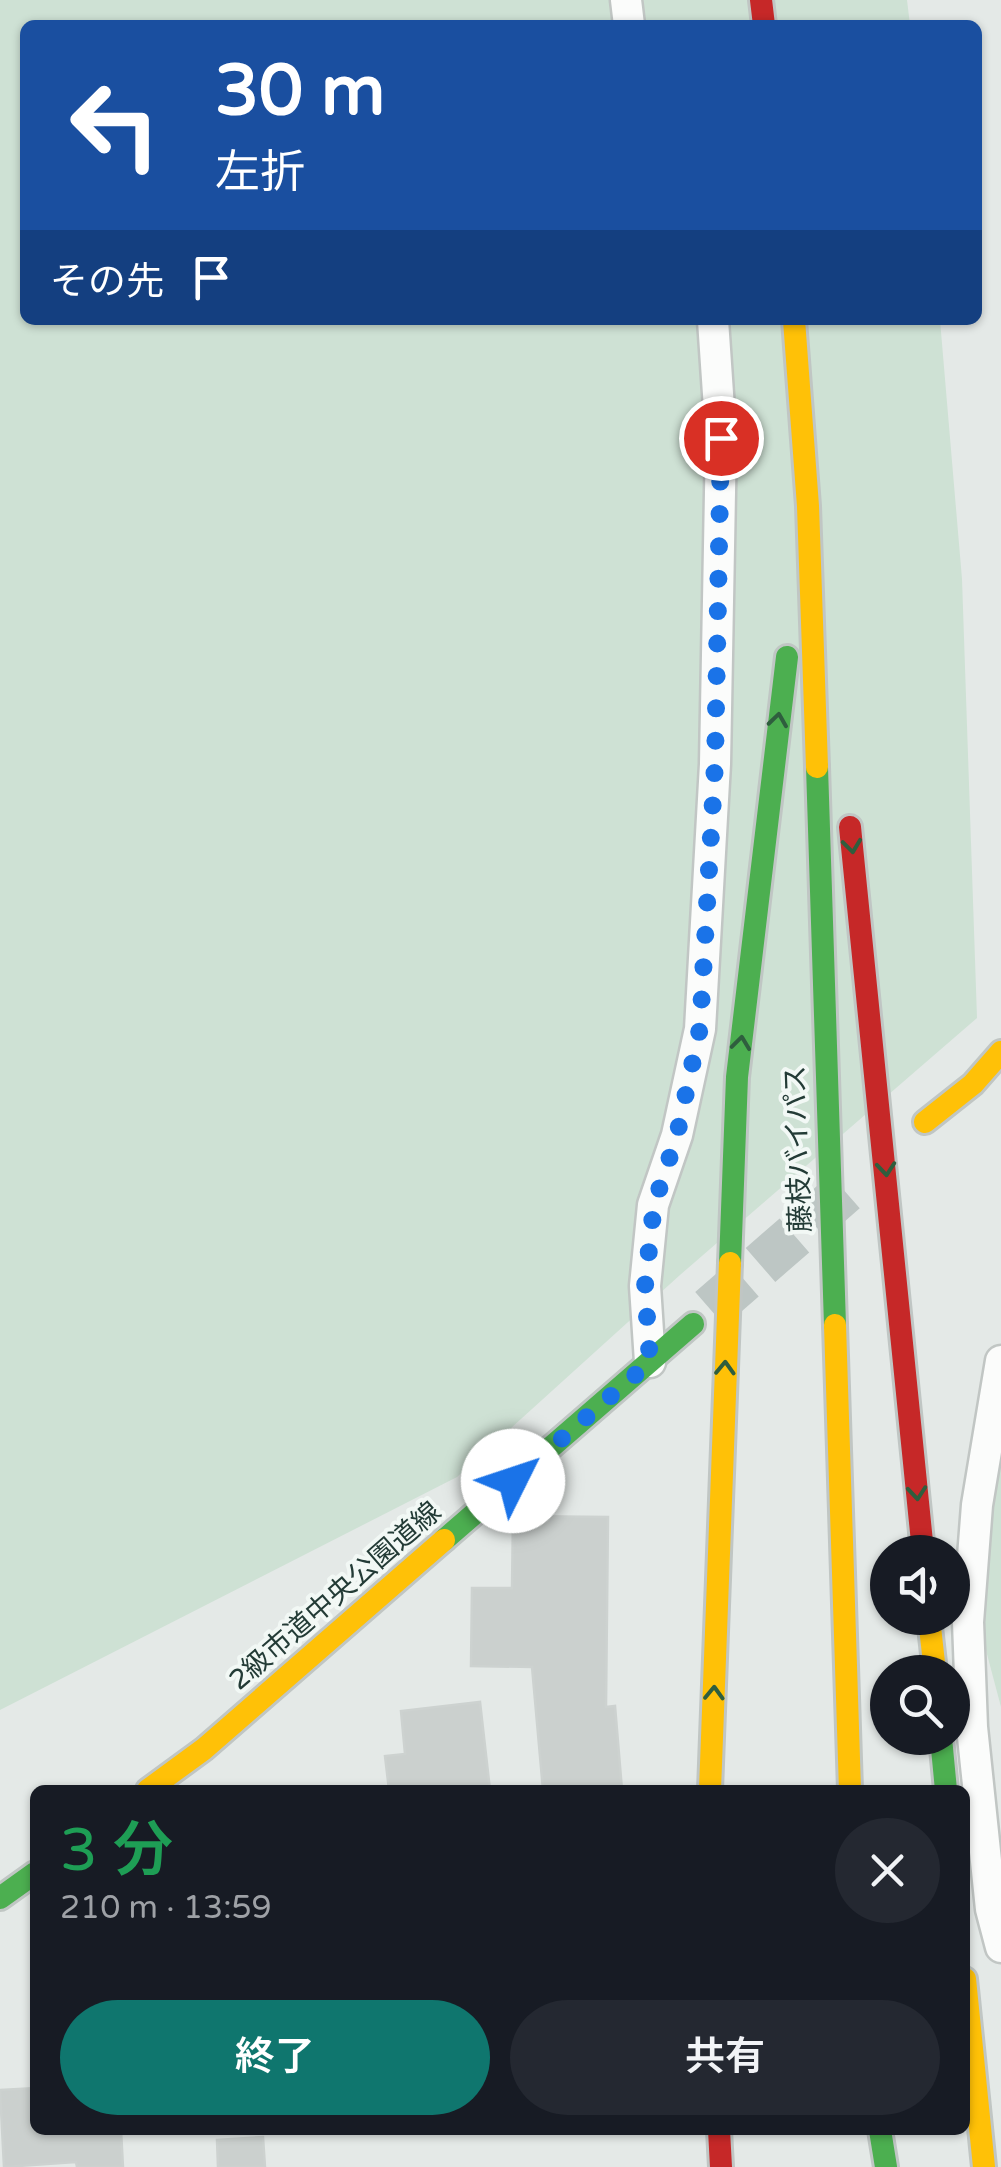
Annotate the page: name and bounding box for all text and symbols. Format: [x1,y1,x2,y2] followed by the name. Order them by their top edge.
[215,50,385,134] text: 30 m
[50,60,180,190] icon: left
[215,146,305,200] text: 左折
[184,250,239,305] icon: arrive
[50,259,164,305] text: その先
[679,396,764,481] pin
[694,411,749,466] icon: arrive
[767,712,788,729] one-way arrow
[841,838,862,854] one-way arrow
[730,1035,751,1051] one-way arrow
[778,1065,818,1233] street label: 藤枝バイパス
[875,1161,897,1177] one-way arrow
[714,1359,735,1375] one-way arrow
[461,1429,565,1533] position arrow
[906,1485,928,1501] one-way arrow
[222,1495,448,1697] street label: 2級市道中央公園道線
[870,1535,970,1755] map controls
[870,1535,970,1635] button: sound
[870,1655,970,1755] button: search
[704,1684,725,1700] one-way arrow
[60,1815,173,1887] text: 3 分
[835,1818,940,1923] button: close
[60,1889,272,1927] text: 210 m · 13:59
[60,2000,490,2115] button: 終了
[510,2000,940,2115] button: 共有

